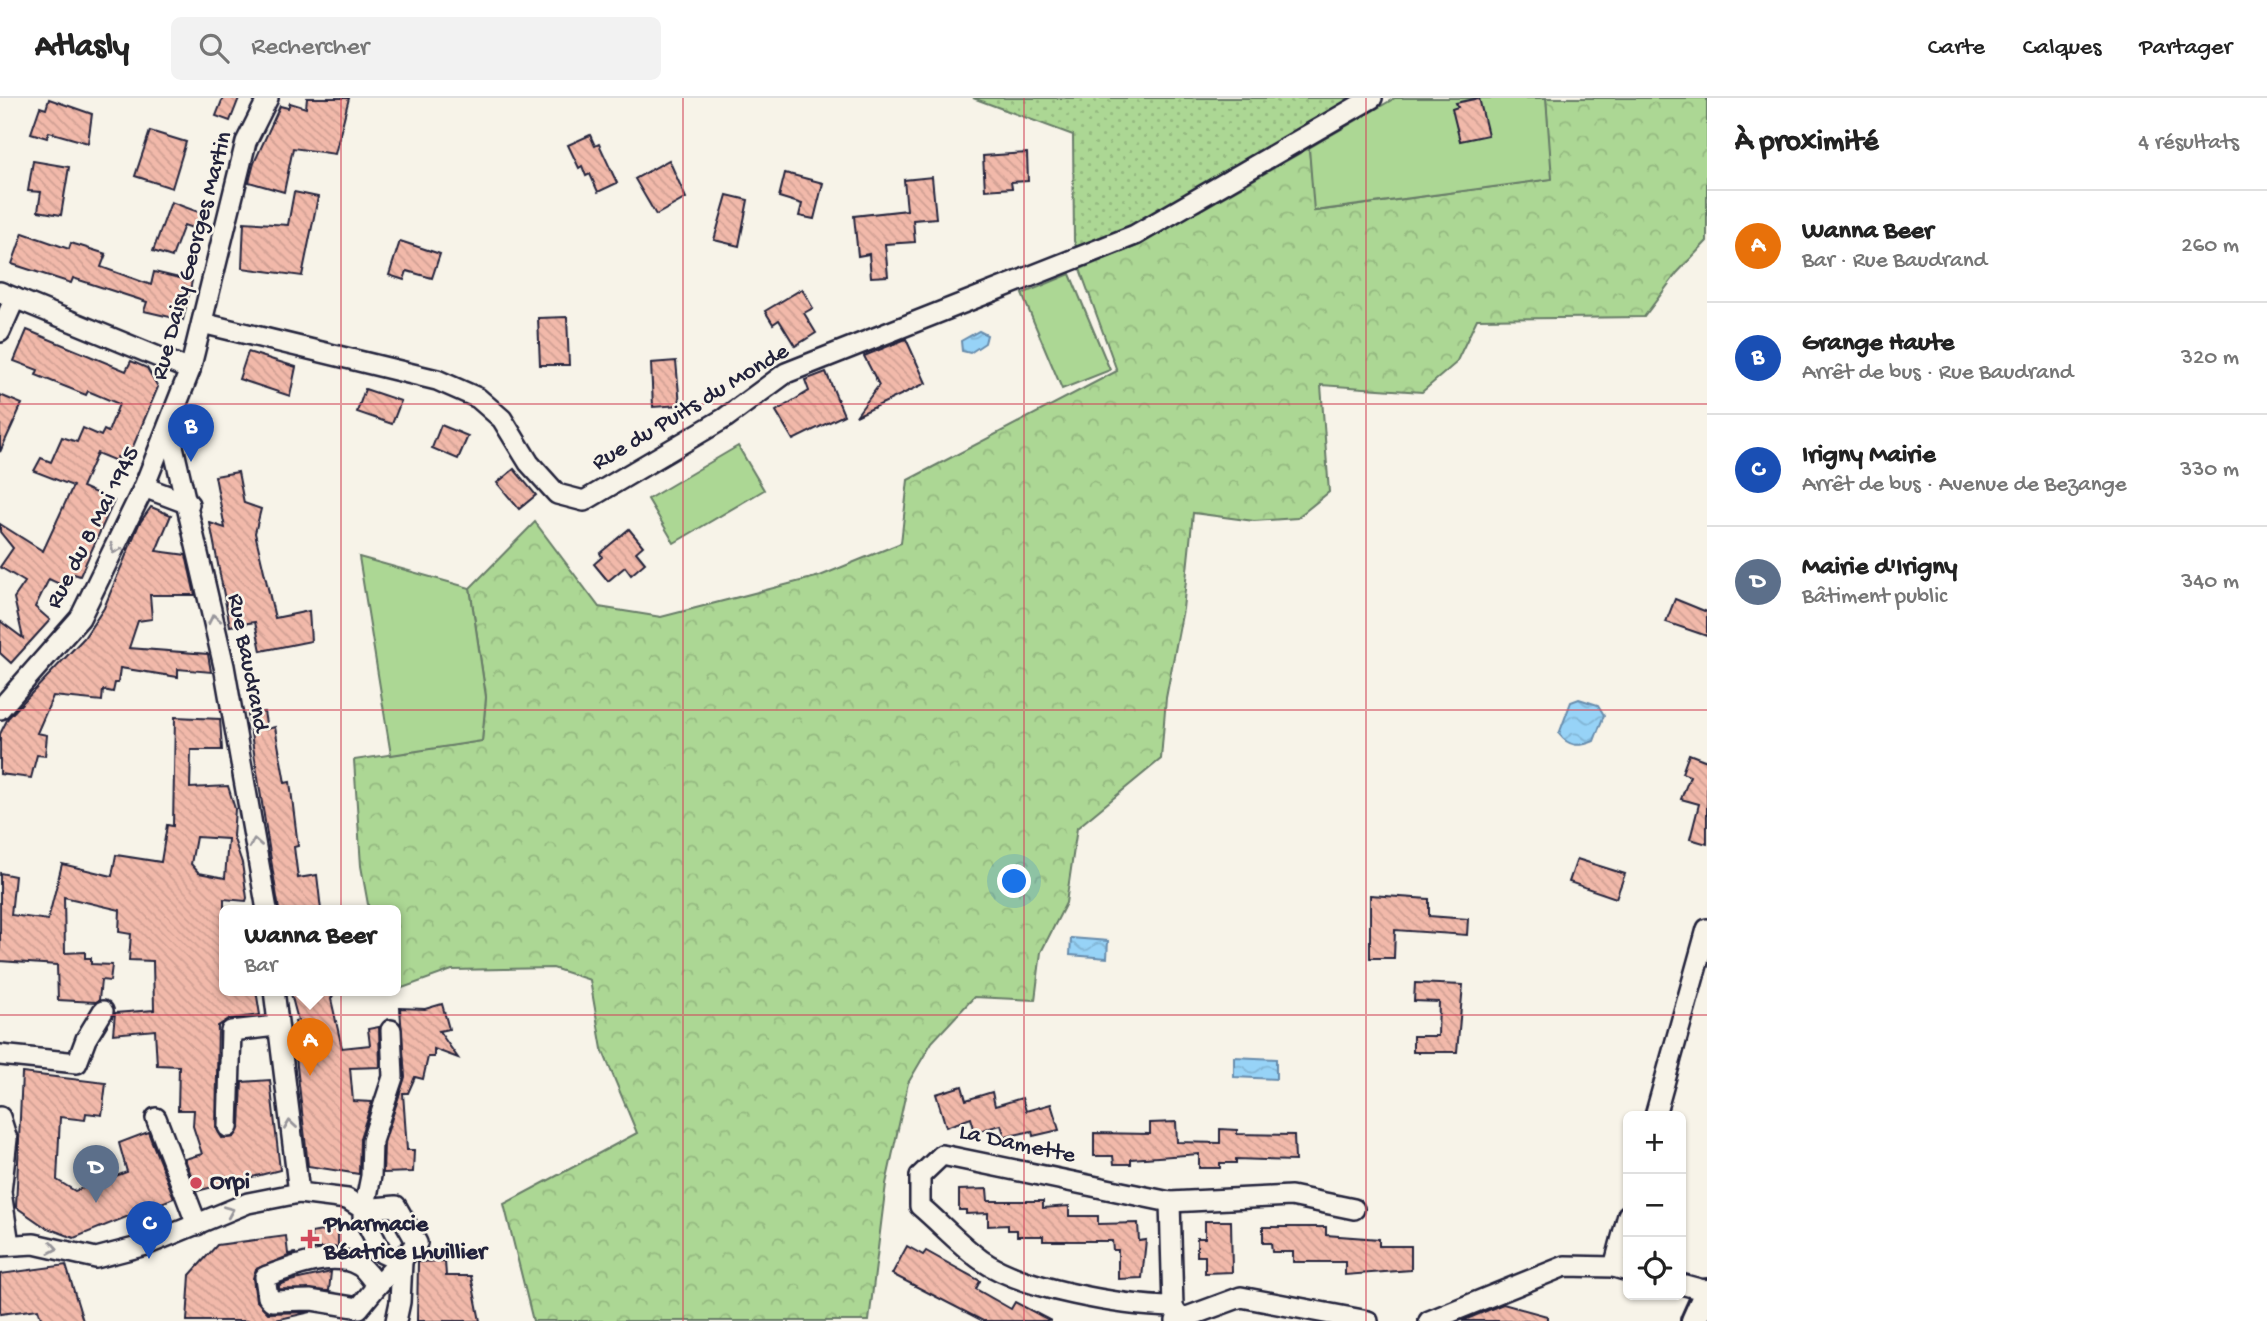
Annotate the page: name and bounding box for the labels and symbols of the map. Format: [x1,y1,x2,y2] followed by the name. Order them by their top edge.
[146,128,240,384] street label: Rue Daisy Georges Martin
[587,337,795,478] street label: Rue du Puits du Monde
[168,404,214,462] pin: B
[41,442,147,614] street label: Rue du 8 Mai 1945
[109,542,123,554] one-way arrow
[219,591,275,736] street label: Rue Baudrand
[207,613,222,625] one-way arrow
[248,837,263,848] one-way arrow
[997,864,1031,898] your location
[287,1018,333,1076] pin: A
[283,1119,298,1131] one-way arrow
[956,1119,1078,1172] street label: La Damette
[73,1145,119,1203] pin: D
[210,1169,250,1198] place label: Orpi
[188,1175,204,1191] marker: Orpi
[126,1201,172,1259] pin: C
[222,1205,234,1219] one-way arrow
[322,1211,489,1268] place label: Pharmacie Béatrice Lhuillier
[302,1231,318,1247] marker: Pharmacie Béatrice Lhuillier
[47,1239,59,1254] one-way arrow

